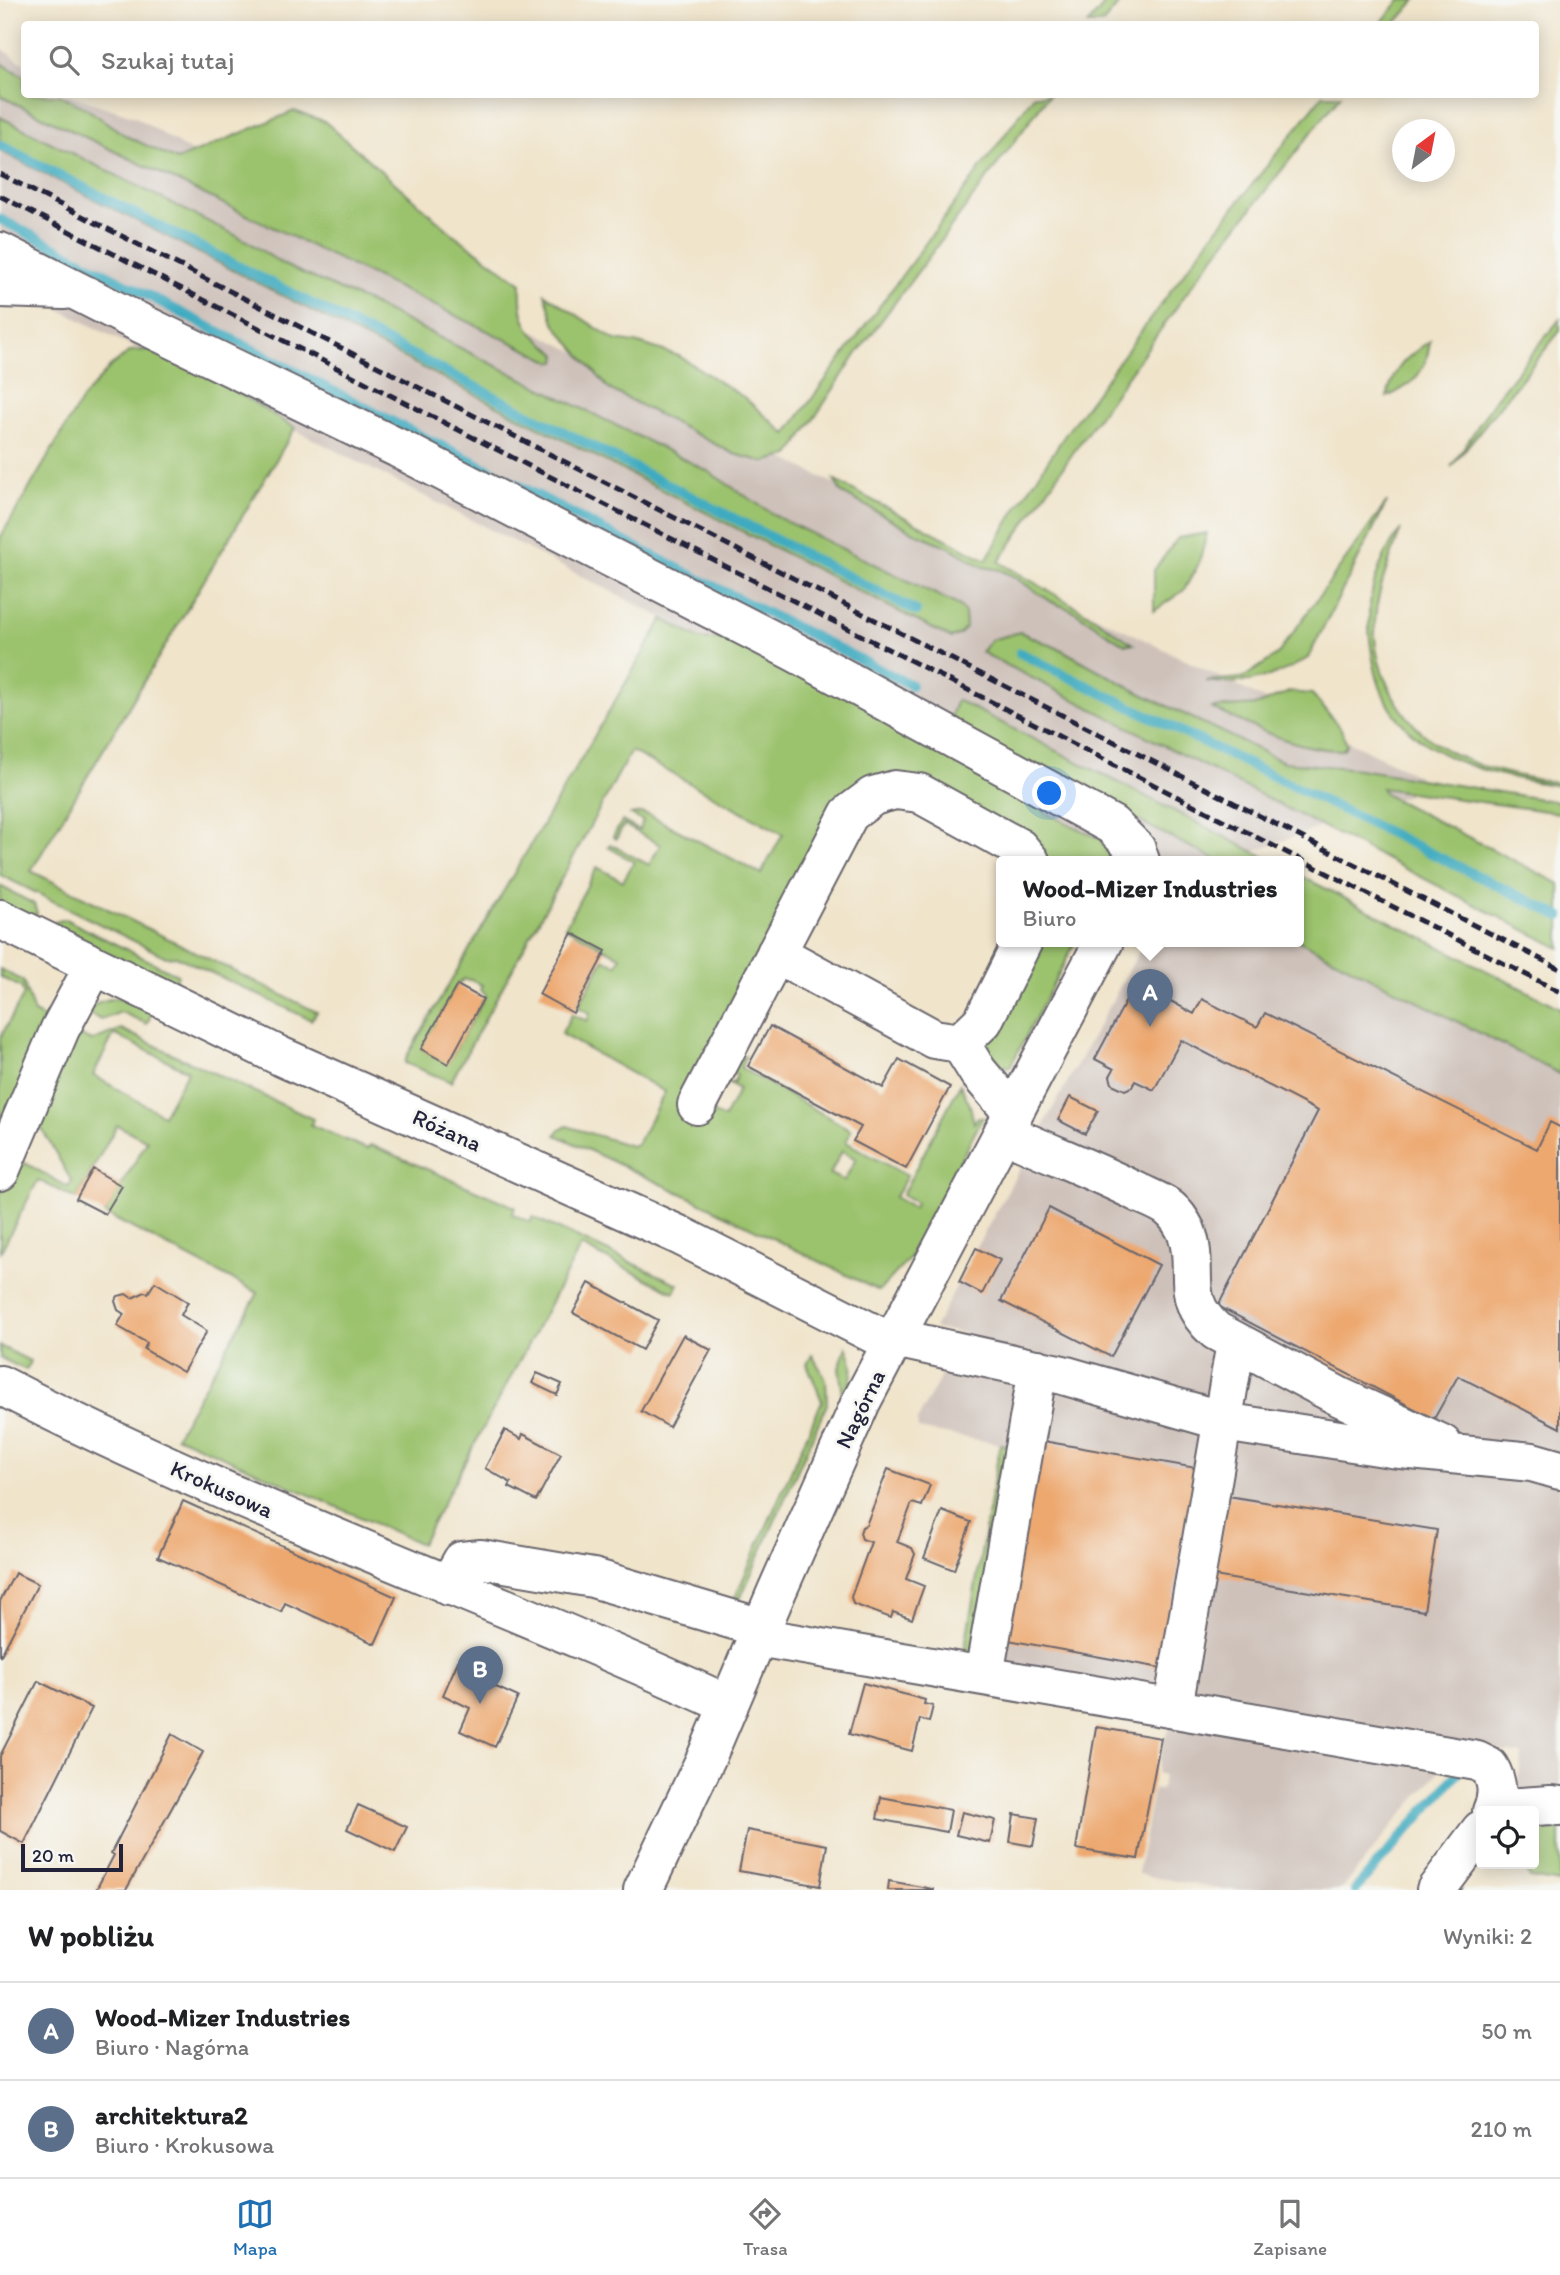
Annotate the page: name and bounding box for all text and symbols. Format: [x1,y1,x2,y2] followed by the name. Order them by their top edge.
[21,21,1539,98] search box
[45,41,83,79] icon: search
[101,44,234,76] text: Szukaj tutaj
[1392,119,1455,182] north arrow
[1032,776,1066,810] your location
[996,856,1304,947] popup
[1022,872,1278,904] text: Wood-Mizer Industries
[1022,904,1077,932] text: Biuro
[1127,969,1173,1027] pin: A
[408,1103,486,1157] street label: Różana
[829,1365,891,1453] street label: Nagórna
[166,1454,278,1524] street label: Krokusowa
[457,1646,503,1704] pin: B
[1476,1806,1539,1869] map controls
[1476,1806,1539,1869] button: locate
[21,1841,122,1873] scale bar
[32,1844,74,1867] text: 20 m
[28,1917,154,1954] text: W pobliżu
[1443,1922,1532,1950] text: Wyniki: 2
[95,2001,350,2033] text: Wood-Mizer Industries
[44,2017,58,2045] text: A
[1481,2017,1532,2045] text: 50 m
[95,2033,249,2061] text: Biuro · Nagórna
[95,2099,248,2131] text: architektura2
[44,2115,58,2143] text: B
[1471,2115,1532,2143] text: 210 m
[95,2131,274,2159] text: Biuro · Krokusowa
[233,2195,277,2260] tab: Mapa
[743,2195,788,2260] tab: Trasa
[1253,2195,1327,2260] tab: Zapisane

